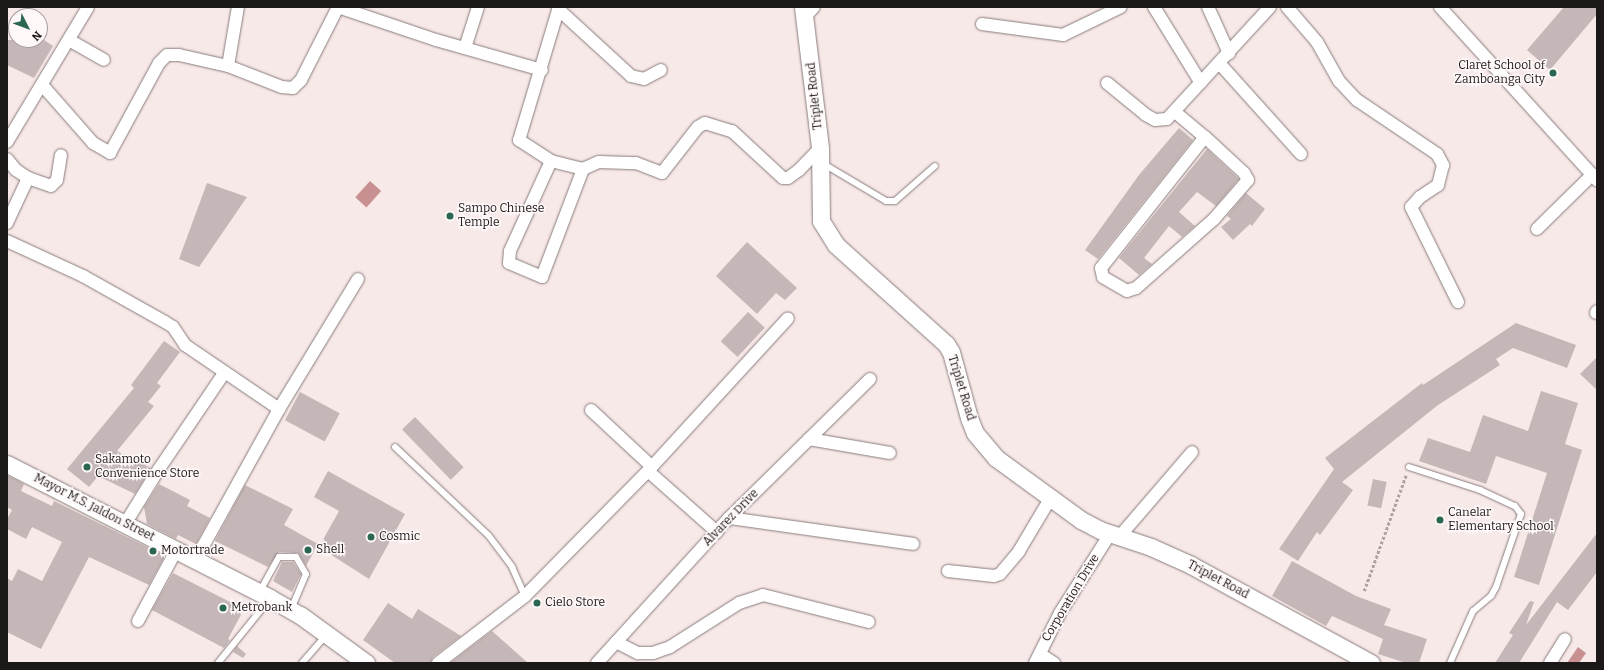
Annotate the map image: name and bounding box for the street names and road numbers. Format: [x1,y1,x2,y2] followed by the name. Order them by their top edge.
[804,62,826,130] street label: Triplet Road
[944,354,978,422] street label: Triplet Road
[31,471,157,545] street label: Mayor M.S. Jaldon Street
[700,487,762,549] street label: Alvarez Drive
[1039,552,1103,644] street label: Corporation Drive
[1185,558,1251,602] street label: Triplet Road

